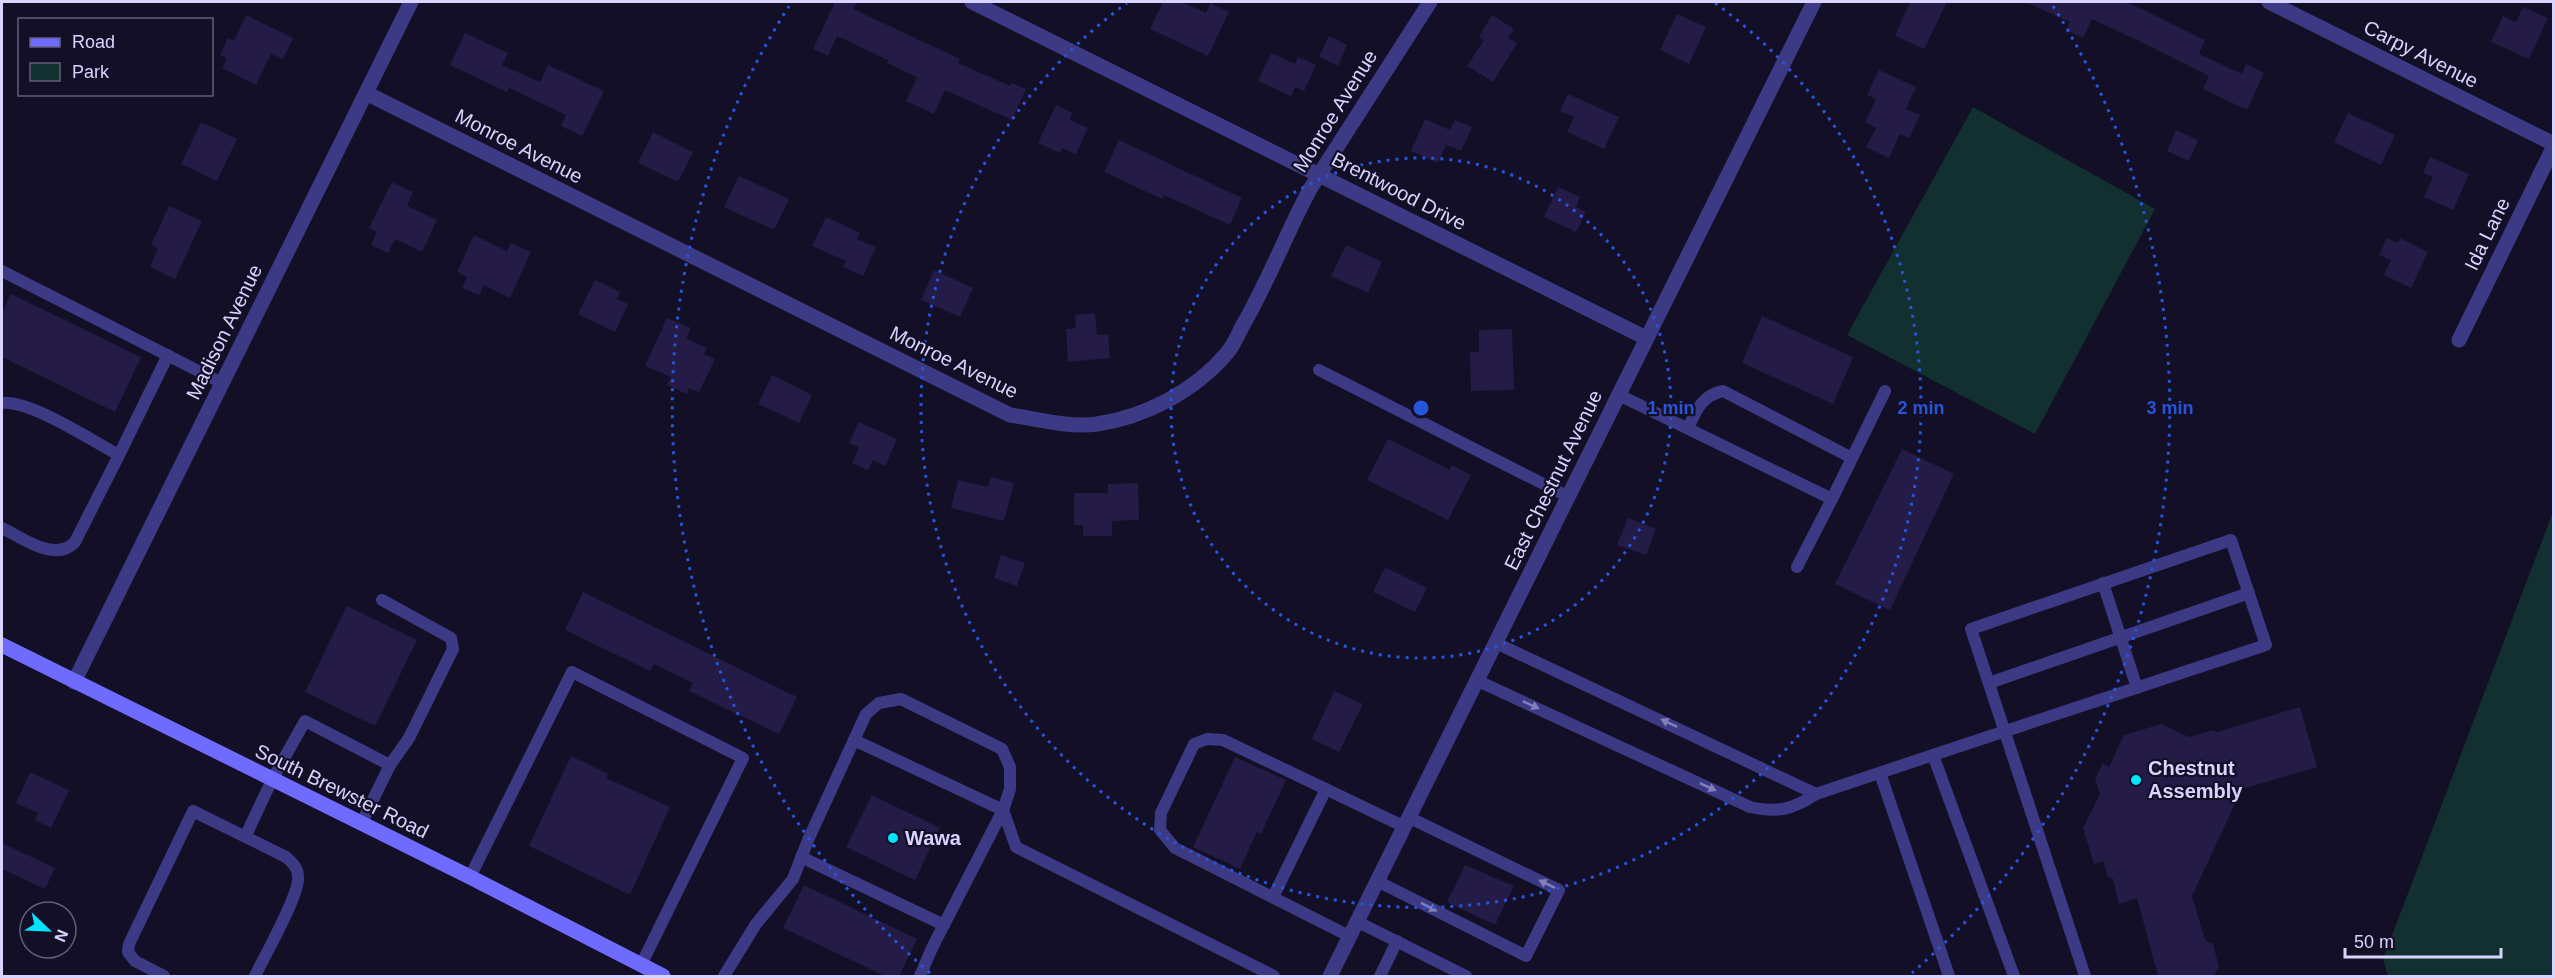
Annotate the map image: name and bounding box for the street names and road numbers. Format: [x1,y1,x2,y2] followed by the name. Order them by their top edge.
[2360,16,2482,92] street label: Carpy Avenue
[1289,46,1381,176] street label: Monroe Avenue
[452,104,586,188] street label: Monroe Avenue
[1328,148,1470,234] street label: Brentwood Drive
[2460,194,2514,274] street label: Ida Lane
[182,261,266,403] street label: Madison Avenue
[886,321,1022,403] street label: Monroe Avenue
[1500,386,1606,574] street label: East Chestnut Avenue
[252,739,432,843] street label: South Brewster Road

